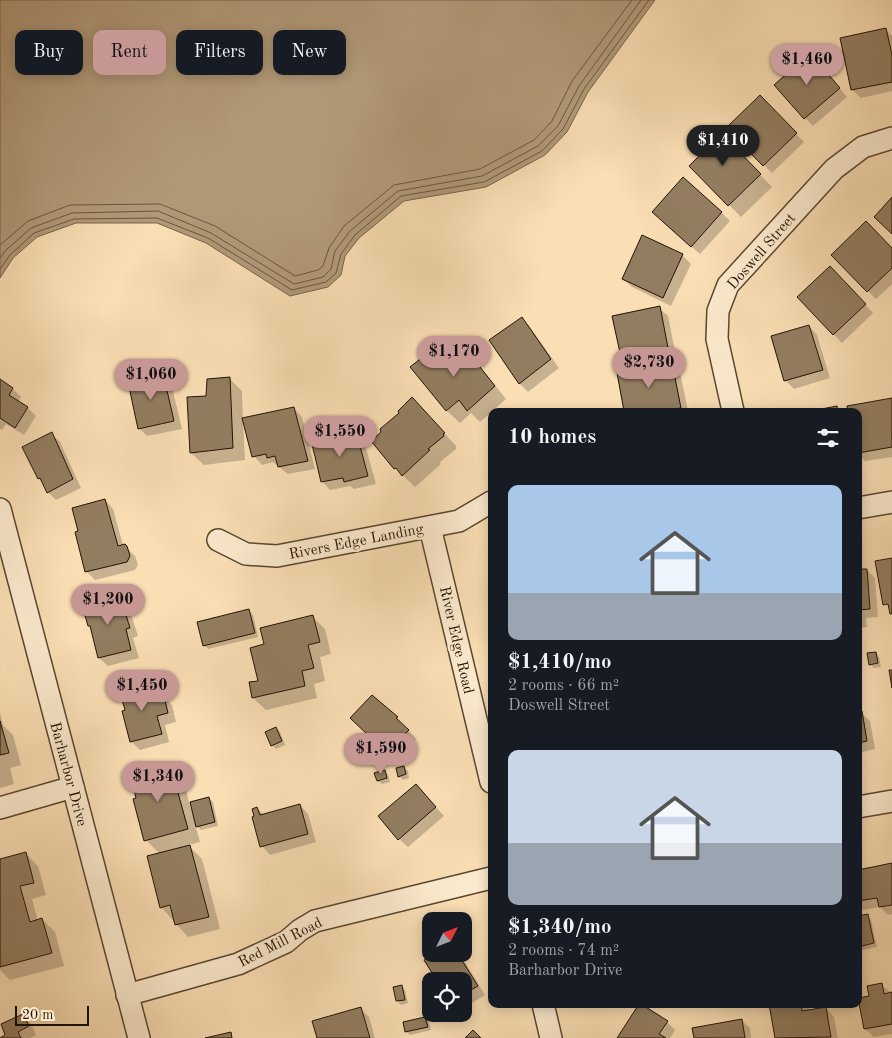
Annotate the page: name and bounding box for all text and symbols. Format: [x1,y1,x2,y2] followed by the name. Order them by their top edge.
[15,30,83,75] chip: Buy
[93,30,166,75] chip: Rent
[176,30,263,75] chip: Filters
[273,30,346,75] chip: New
[766,44,848,86] pin: $1,460
[782,52,832,68] text: $1,460
[682,124,764,167] pin: $1,410
[698,133,748,149] text: $1,410
[725,211,799,293] street label: Doswell Street
[413,336,495,378] pin: $1,170
[429,344,479,360] text: $1,170
[608,346,690,389] pin: $2,730
[624,355,674,371] text: $2,730
[110,358,192,401] pin: $1,060
[126,367,176,383] text: $1,060
[299,416,381,458] pin: $1,550
[315,424,365,440] text: $1,550
[814,424,842,452] icon: filters
[508,427,596,448] text: 10 homes
[630,518,720,608] icon: home
[288,522,425,563] street label: Rivers Edge Landing
[67,584,149,626] pin: $1,200
[436,585,475,696] street label: River Edge Road
[83,592,133,608] text: $1,200
[508,652,612,673] text: $1,410/mo
[101,670,183,712] pin: $1,450
[117,678,167,694] text: $1,450
[508,678,619,694] text: 2 rooms · 66 m²
[508,698,610,714] text: Doswell Street
[46,721,89,828] street label: Barharbor Drive
[340,732,422,775] pin: $1,590
[356,741,406,757] text: $1,590
[117,760,199,803] pin: $1,340
[133,769,183,785] text: $1,340
[630,783,720,873] icon: home
[422,912,472,962] north arrow
[422,912,472,1022] map controls
[236,916,325,971] street label: Red Mill Road
[508,917,612,938] text: $1,340/mo
[508,943,619,959] text: 2 rooms · 74 m²
[508,963,622,979] text: Barharbor Drive
[422,972,472,1022] button: locate
[15,1003,89,1026] scale bar
[22,1008,53,1022] text: 20 m

